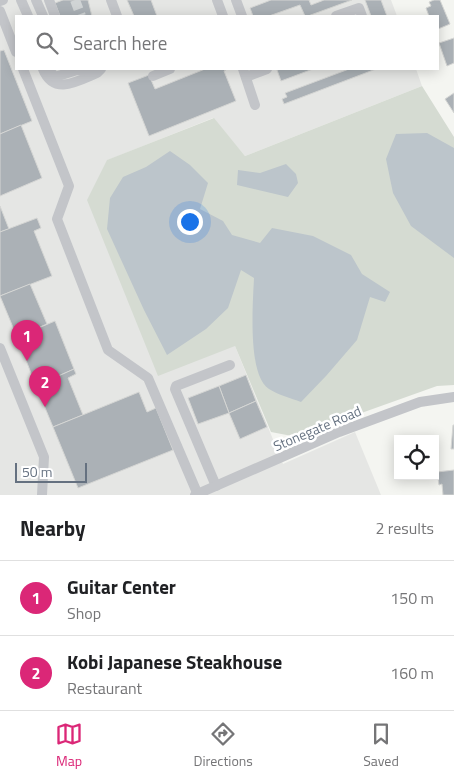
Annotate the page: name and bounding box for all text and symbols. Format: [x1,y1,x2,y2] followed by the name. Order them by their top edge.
[15,15,439,70] search box
[73,28,167,57] text: Search here
[33,29,61,57] icon: search
[177,209,203,235] your location
[11,320,43,361] pin: 1
[29,366,61,407] pin: 2
[270,400,364,456] street label: Stonegate Road
[394,435,439,480] map controls
[394,435,439,480] button: locate
[15,460,88,483] scale bar
[22,461,52,482] text: 50 m
[20,512,85,544] text: Nearby
[375,516,434,540] text: 2 results
[67,572,176,601] text: Guitar Center
[32,586,40,610] text: 1
[390,586,434,610] text: 150 m
[67,601,101,625] text: Shop
[67,647,282,676] text: Kobi Japanese Steakhouse
[32,661,40,685] text: 2
[390,661,434,685] text: 160 m
[67,676,142,700] text: Restaurant
[55,720,83,771] tab: Map
[193,720,253,771] tab: Directions
[363,720,399,771] tab: Saved

